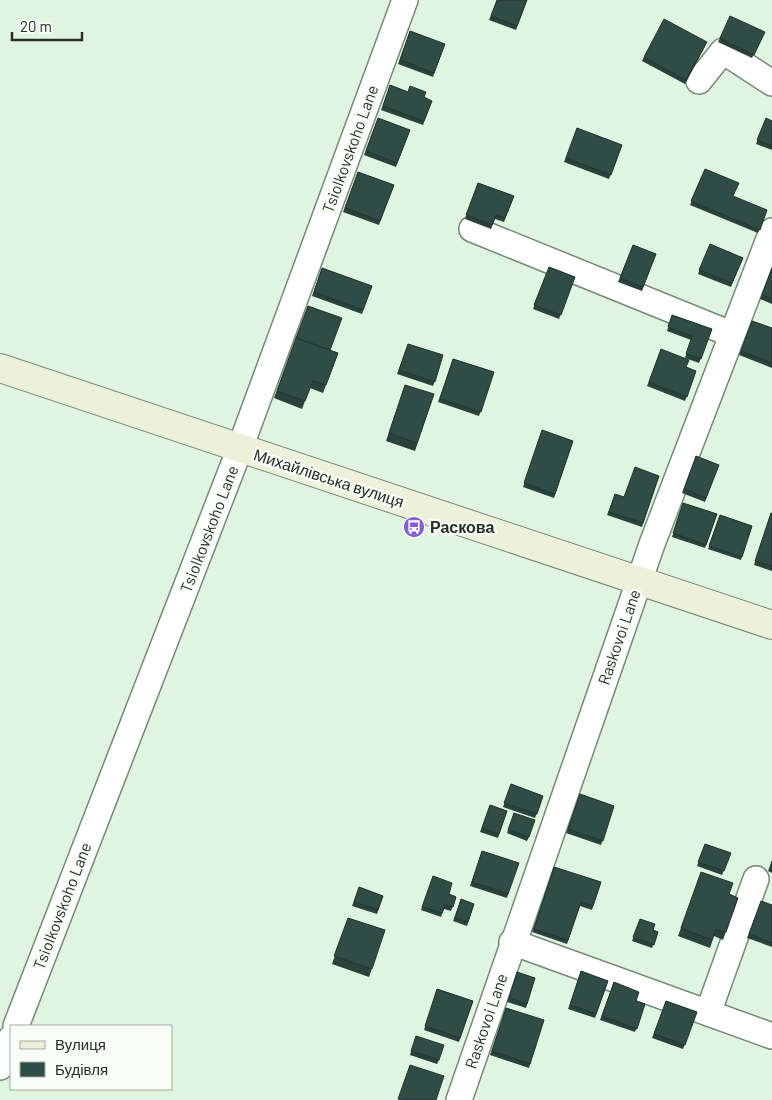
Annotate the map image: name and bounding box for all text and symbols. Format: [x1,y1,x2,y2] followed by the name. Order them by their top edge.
[12,10,82,42] scale bar
[20,17,52,35] text: 20 m
[318,82,381,215] street label: Tsiolkovskoho Lane
[252,444,407,511] street label: Михайлівська вулиця
[176,463,242,595] street label: Tsiolkovskoho Lane
[402,515,426,539] bus stop icon: Раскова
[430,517,494,536] place label: Раскова
[593,587,644,687] street label: Raskovoi Lane
[29,840,95,972] street label: Tsiolkovskoho Lane
[460,971,511,1071] street label: Raskovoi Lane
[10,1025,172,1090] legend
[55,1035,106,1053] text: Вулиця
[55,1060,108,1078] text: Будівля

